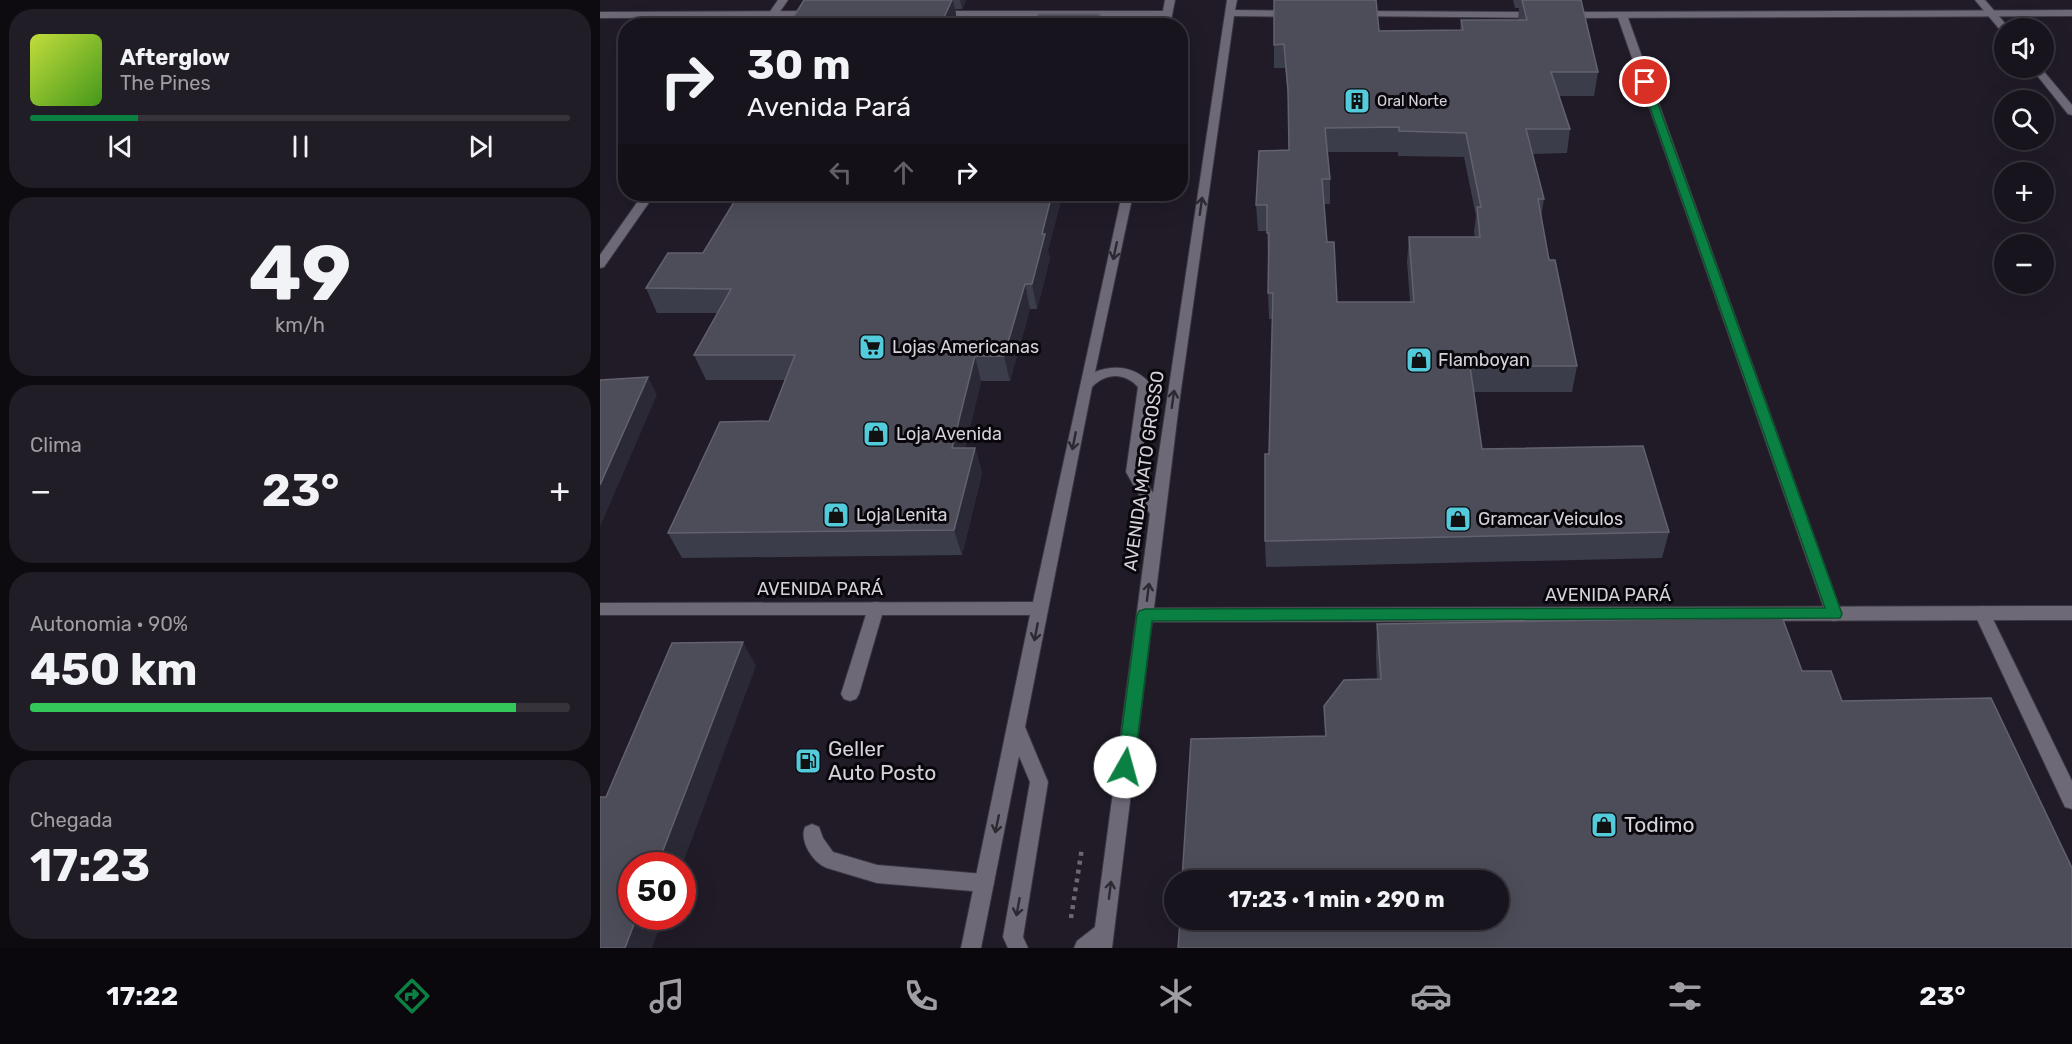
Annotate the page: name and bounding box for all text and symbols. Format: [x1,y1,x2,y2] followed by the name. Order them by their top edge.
[1994,18,2054,294] map controls
[1994,18,2054,78] button: sound
[747,40,851,90] text: 30 m
[648,42,726,120] icon: right
[120,44,230,71] text: Afterglow
[1619,56,1670,107] pin
[1628,65,1661,98] icon: arrive
[120,71,211,95] text: The Pines
[1342,86,1372,116] building icon: Oral Norte
[1994,90,2054,150] button: search
[747,91,911,123] text: Avenida Pará
[1377,92,1447,110] place label: Oral Norte
[104,130,137,163] icon: previous
[284,130,317,163] icon: pause
[464,130,497,163] icon: next
[824,156,857,189] icon: left
[887,156,920,189] icon: ahead
[950,156,983,189] icon: right
[1994,162,2054,222] button: +
[1196,197,1207,217] one-way arrow
[249,227,351,320] text: 49
[1994,234,2054,294] button: −
[1109,240,1120,260] one-way arrow
[275,313,325,337] text: km/h
[857,332,887,362] supermarket icon: Lojas Americanas
[892,336,1039,358] place label: Lojas Americanas
[1404,345,1434,375] shop icon: Flamboyan
[1438,349,1530,371] place label: Flamboyan
[1119,369,1169,573] street label: AVENIDA MATO GROSSO
[1168,390,1179,409] one-way arrow
[861,419,891,449] shop icon: Loja Avenida
[896,423,1002,445] place label: Loja Avenida
[1068,431,1079,451] one-way arrow
[30,433,82,457] text: Clima
[262,464,339,517] text: 23°
[30,471,51,510] text: −
[549,471,570,510] text: +
[821,500,851,530] shop icon: Loja Lenita
[856,504,947,526] place label: Loja Lenita
[1443,504,1473,534] shop icon: Gramcar Veiculos
[1478,508,1623,530] place label: Gramcar Veiculos
[757,578,883,600] street label: AVENIDA PARÁ
[1142,583,1153,603] one-way arrow
[1545,584,1671,606] street label: AVENIDA PARÁ
[30,612,188,636] text: Autonomia · 90%
[1030,622,1041,642] one-way arrow
[30,643,198,696] text: 450 km
[1093,735,1157,799] position arrow
[828,736,936,785] place label: Geller Auto Posto
[793,746,823,776] fuel station icon: Geller Auto Posto
[30,808,113,832] text: Chegada
[1589,810,1619,840] shop icon: Todimo
[1624,812,1695,837] place label: Todimo
[990,814,1002,833] one-way arrow
[30,839,150,892] text: 17:23
[618,852,696,930] speed limit sign: 50
[1104,881,1115,900] one-way arrow
[1228,886,1445,913] text: 17:23 · 1 min · 290 m
[1012,896,1023,916] one-way arrow
[391,975,433,1017] icon: directions
[646,975,688,1017] icon: music
[900,975,942,1017] icon: phone
[1155,975,1197,1017] icon: climate
[1410,975,1452,1017] icon: car
[1664,975,1706,1017] icon: filters
[106,980,178,1012] text: 17:22
[1919,980,1966,1012] text: 23°

